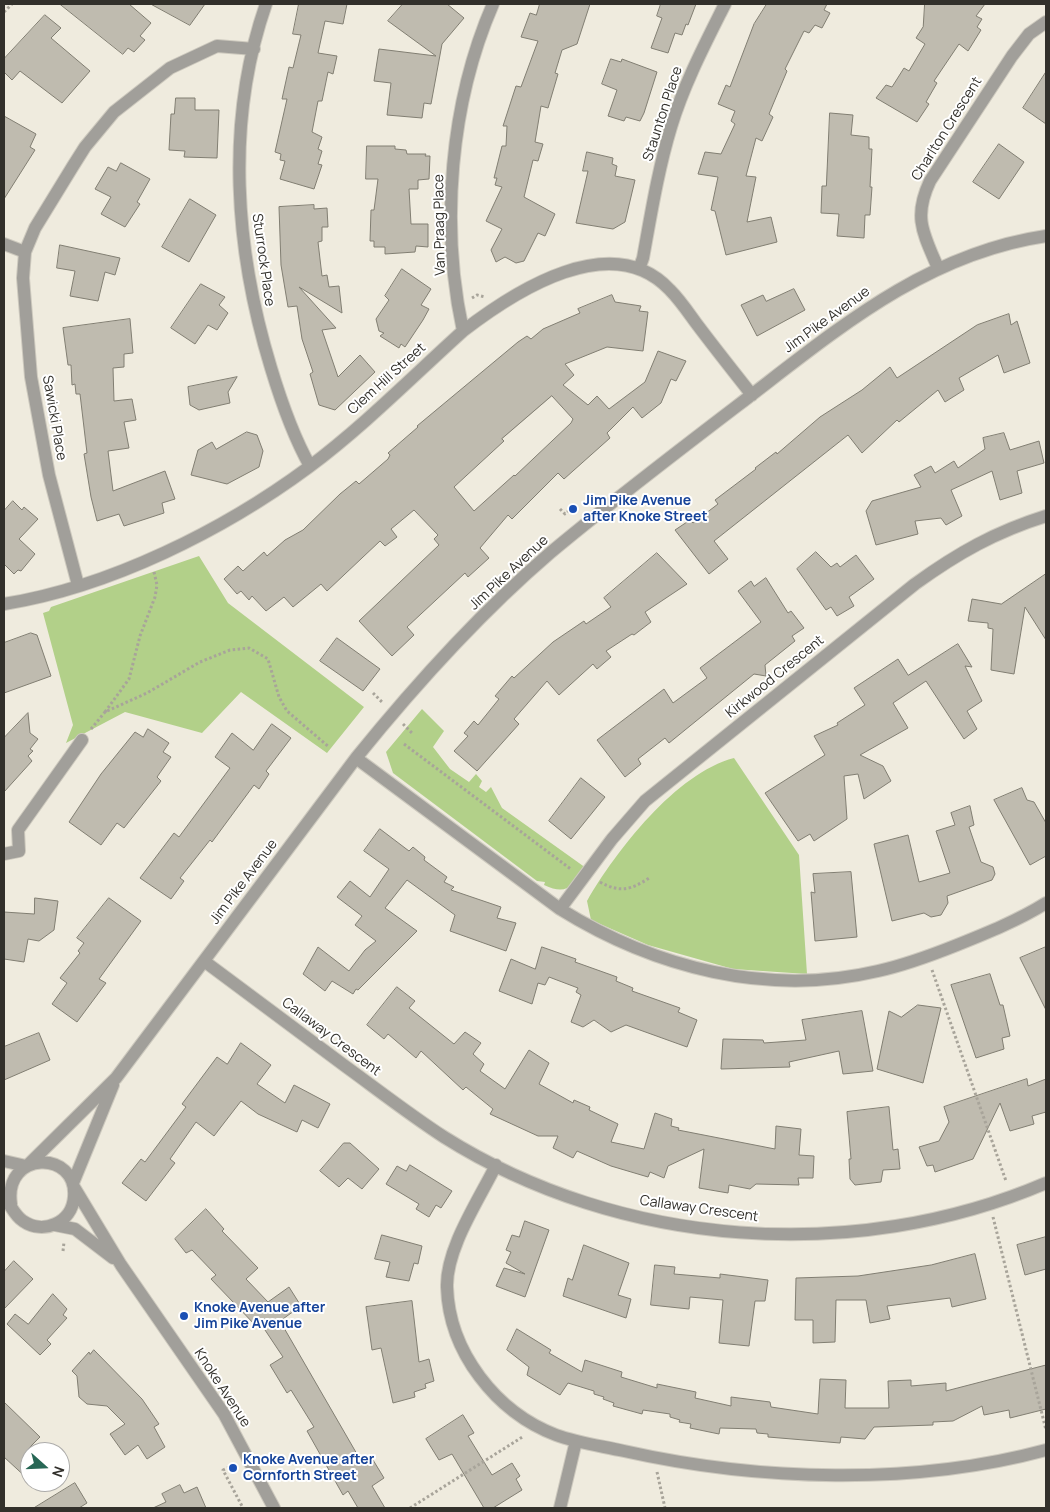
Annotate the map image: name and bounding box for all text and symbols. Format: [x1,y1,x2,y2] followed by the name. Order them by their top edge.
[640,65,686,163] street label: Staunton Place
[908,74,986,184] street label: Charlton Crescent
[431,174,449,276] street label: Van Praag Place
[248,213,278,307] street label: Sturrock Place
[781,283,873,357] street label: Jim Pike Avenue
[345,340,429,418] street label: Clem Hill Street
[38,374,70,462] street label: Sawicki Place
[583,493,707,526] place label: Jim Pike Avenue after Knoke Street
[567,503,579,515] marker: Jim Pike Avenue after Knoke Street
[466,532,552,614] street label: Jim Pike Avenue
[722,632,828,722] street label: Kirkwood Crescent
[207,836,281,928] street label: Jim Pike Avenue
[278,994,384,1080] street label: Callaway Crescent
[639,1192,759,1226] street label: Callaway Crescent
[194,1300,325,1332] place label: Knoke Avenue after Jim Pike Avenue
[178,1310,190,1322] marker: Knoke Avenue after Jim Pike Avenue
[190,1345,254,1431] street label: Knoke Avenue
[20,1442,70,1492] north arrow
[243,1452,374,1484] place label: Knoke Avenue after Cornforth Street
[227,1462,239,1474] marker: Knoke Avenue after Cornforth Street
[48,1464,69,1480] text: N

